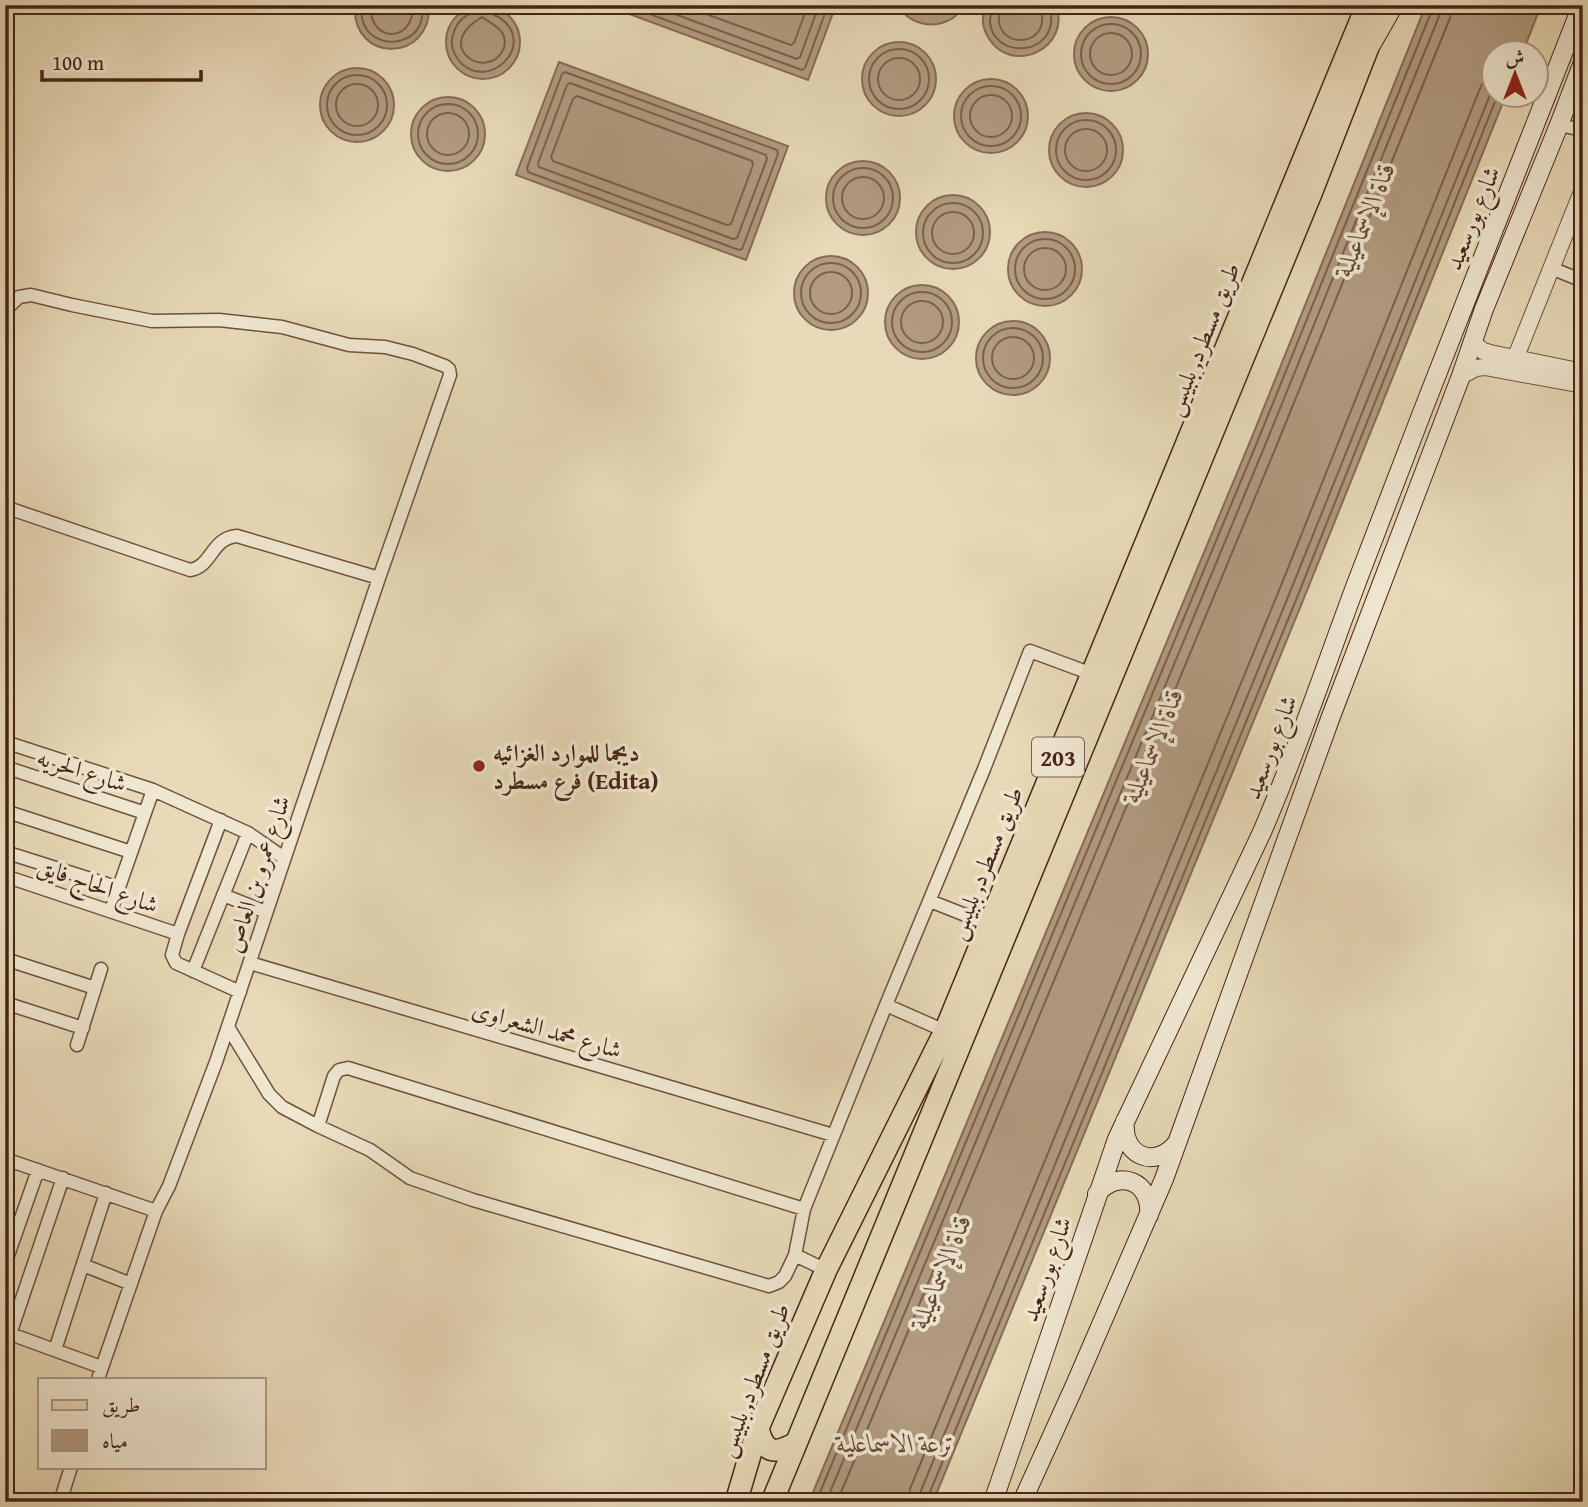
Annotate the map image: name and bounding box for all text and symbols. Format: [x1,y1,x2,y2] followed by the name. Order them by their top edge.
[42,38,201,82] scale bar
[1480,38,1550,108] north arrow
[1506,43,1524,71] text: ش
[52,47,104,78] text: 100 m
[1322,155,1405,284] water label: قناة الإسماعيلية
[1435,161,1511,276] street label: شارع بورسعيد
[1155,257,1249,421] street label: طريق مسطرد, بلبيس
[1110,681,1193,810] water label: قناة الإسماعيلية
[1234,690,1309,805] street label: شارع بورسعيد
[493,735,659,801] place label: ديجما للموارد الغزائيه فرع مسطرد (Edita)
[1032,737,1084,776] road number: 203
[32,739,131,804] street label: شارع الحريه
[471,758,487,774] marker: ديجما للموارد الغزائيه فرع مسطرد (Edita)
[938,781,1032,945] street label: طريق مسطرد, بلبيس
[215,791,302,958] street label: شارع عمرو بن العاص
[32,848,163,926] street label: شارع الحاج فايق
[467,991,626,1070] street label: شارع محمد الشعراوى
[898,1207,981,1336] water label: قناة الإسماعيلية
[1012,1212,1083,1327] street label: شارع بورسعيد
[708,1298,798,1462] street label: طريق مسطرد, بلبيس
[38,1378,266,1468] legend
[102,1389,140,1420] text: طريق
[835,1423,955,1462] water label: ترعة الاسماعلية
[102,1425,128,1456] text: مياه

